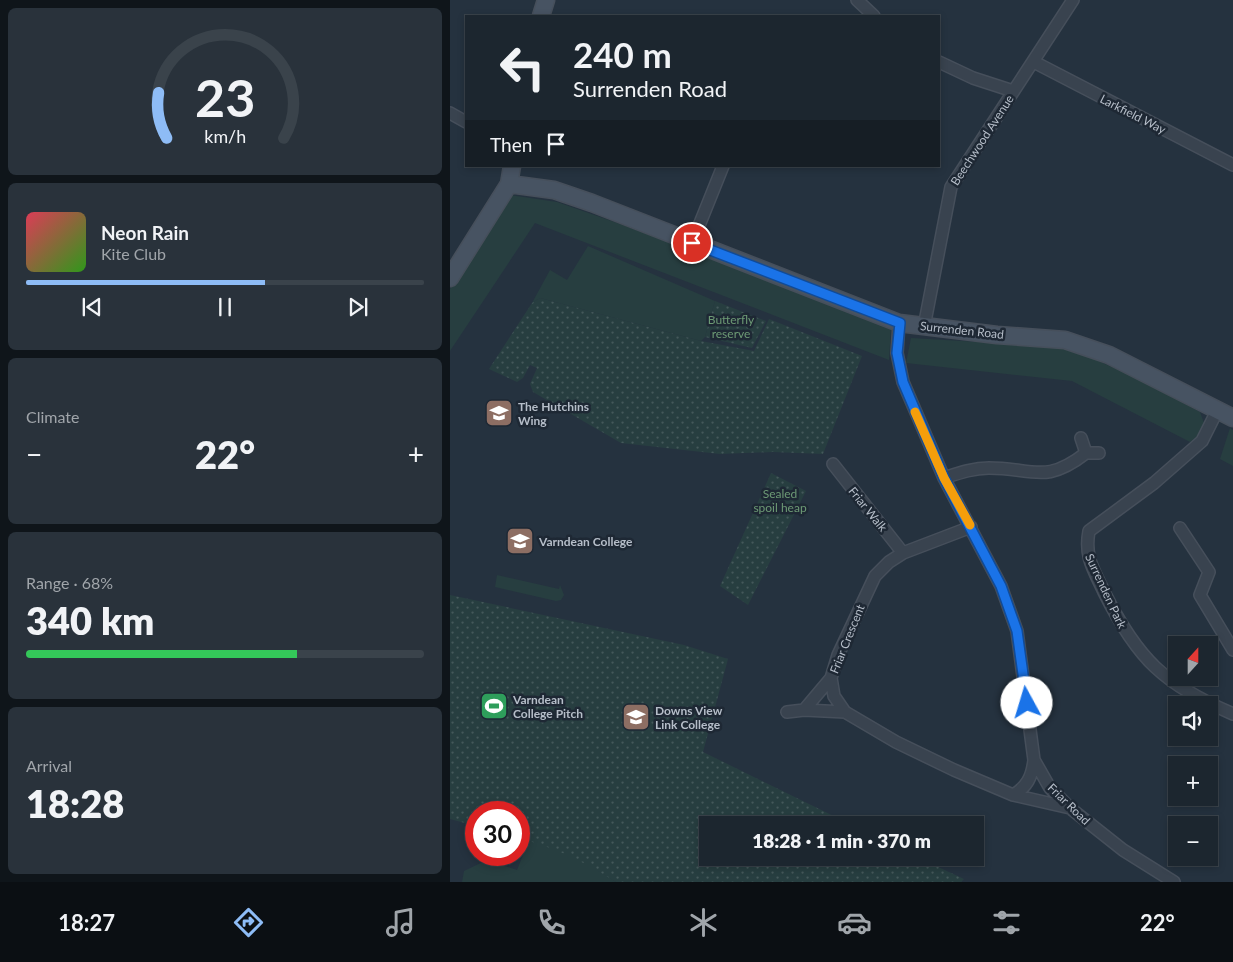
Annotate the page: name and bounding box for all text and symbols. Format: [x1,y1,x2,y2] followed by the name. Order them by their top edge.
[573,33,672,75] text: 240 m
[490,35,555,100] icon: left
[195,66,255,128] text: 23
[573,75,727,102] text: Surrenden Road
[1098,91,1169,137] street label: Larkfield Way
[947,92,1017,188] street label: Beechwood Avenue
[204,125,246,147] text: km/h
[542,130,570,158] icon: arrive
[490,133,532,156] text: Then
[101,221,189,244] text: Neon Rain
[671,222,713,264] pin
[678,229,706,257] icon: arrive
[101,244,166,263] text: Kite Club
[78,293,106,321] icon: previous
[211,293,239,321] icon: pause
[344,293,372,321] icon: next
[708,312,755,341] park label: Butterfly reserve
[919,318,1005,342] street label: Surrenden Road
[484,398,514,428] school or university icon: The Hutchins Wing
[518,399,589,428] place label: The Hutchins Wing
[26,407,79,426] text: Climate
[195,431,255,477] text: 22°
[26,437,42,471] text: −
[408,437,424,471] text: +
[845,484,891,535] street label: Friar Walk
[753,486,807,515] park label: Sealed spoil heap
[505,526,535,556] school or university icon: Varndean College
[538,534,633,549] place label: Varndean College
[1082,551,1130,632] street label: Surrenden Park
[26,573,113,592] text: Range · 68%
[26,597,154,643] text: 340 km
[826,602,868,676] street label: Friar Crescent
[1168,636,1218,686] north arrow
[1168,636,1218,866] map controls
[1000,676,1052,728] position arrow
[479,691,509,721] sports icon: Varndean College Pitch
[512,692,583,721] place label: Varndean College Pitch
[1168,696,1218,746] button: sound
[621,702,651,732] school or university icon: Downs View Link College
[655,703,723,732] place label: Downs View Link College
[26,756,72,775] text: Arrival
[1168,756,1218,806] button: +
[26,780,124,826] text: 18:28
[1045,780,1093,828] street label: Friar Road
[465,801,530,866] speed limit sign: 30
[1168,816,1218,866] button: −
[752,829,931,852] text: 18:28 · 1 min · 370 m
[231,905,266,940] icon: directions
[383,905,418,940] icon: music
[534,905,569,940] icon: phone
[686,905,721,940] icon: climate
[837,905,872,940] icon: car
[989,905,1024,940] icon: filters
[58,909,115,936] text: 18:27
[1140,909,1175,936] text: 22°

